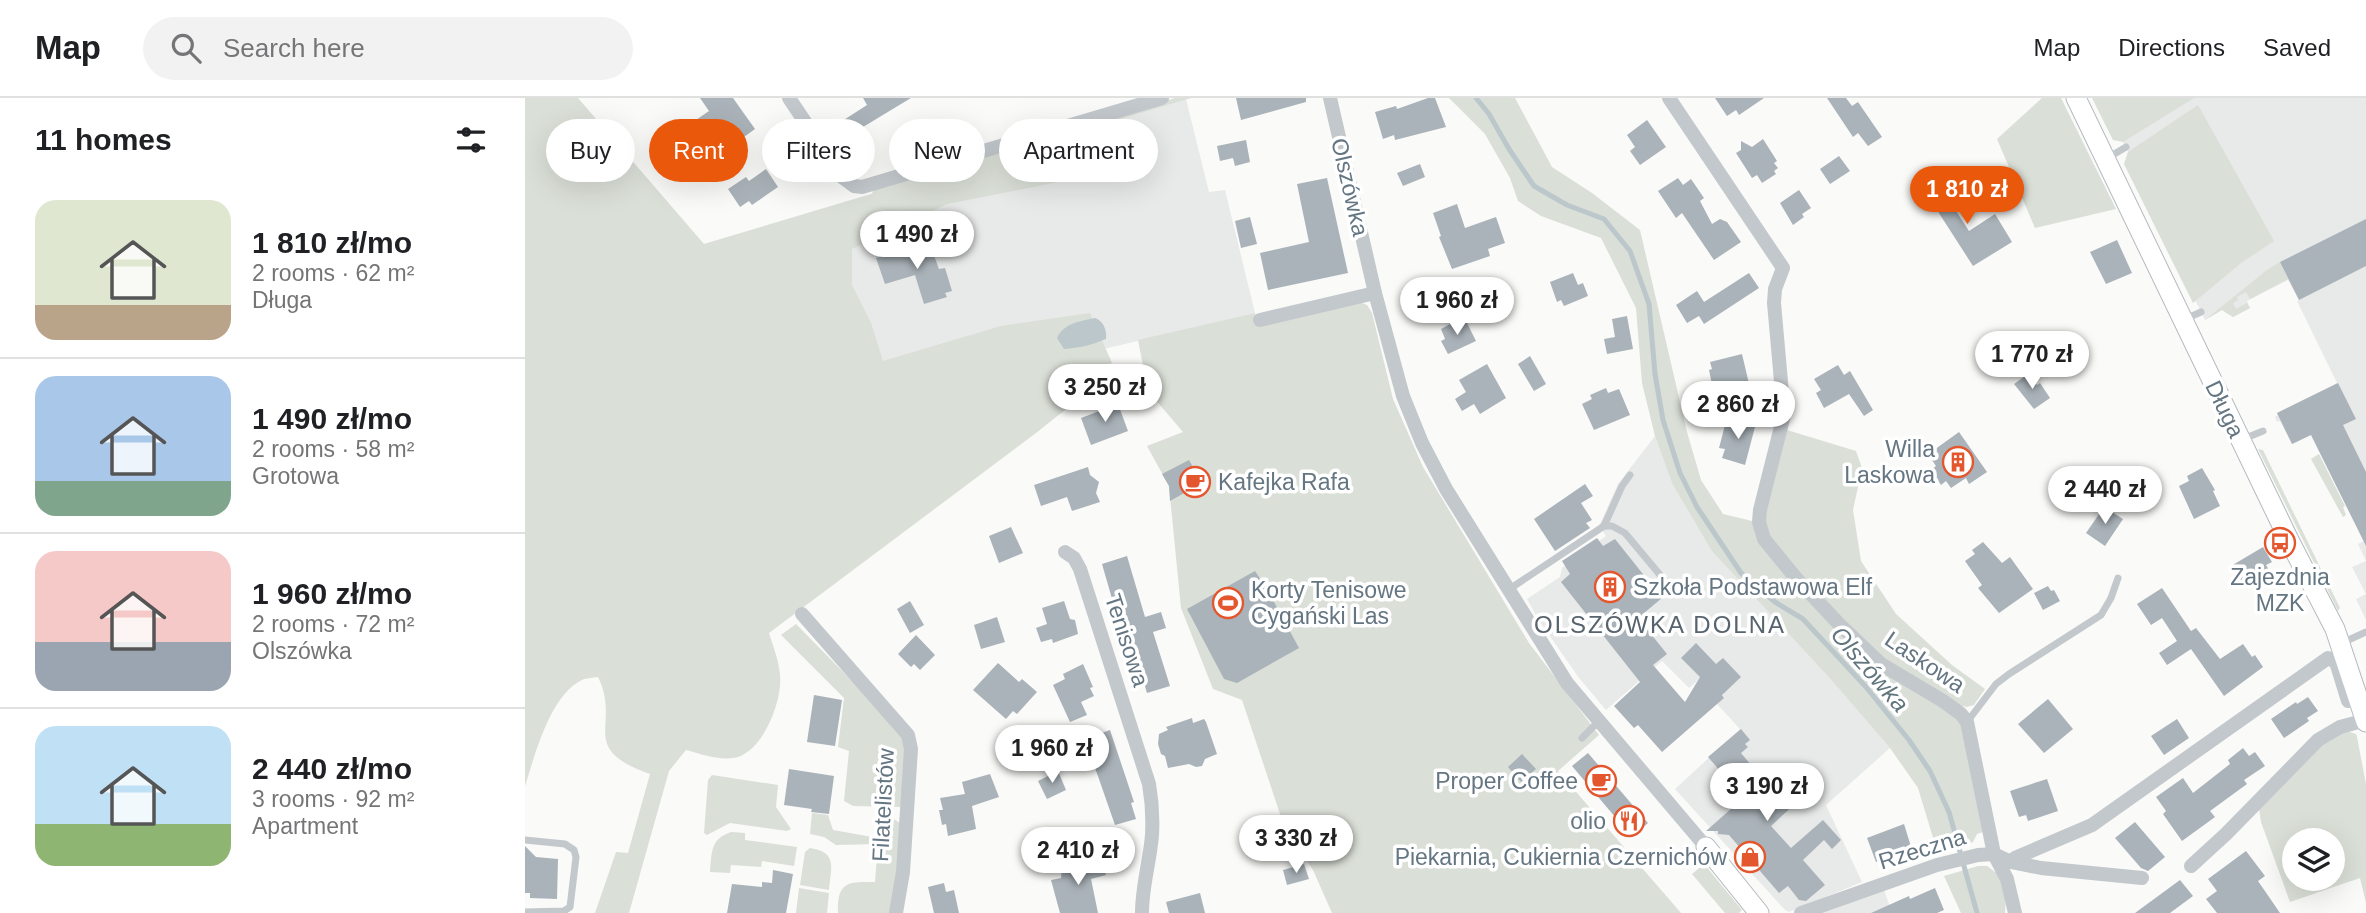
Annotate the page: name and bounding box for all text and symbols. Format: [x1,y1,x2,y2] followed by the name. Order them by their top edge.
[143,17,633,80] search box
[35,29,101,66] text: Map
[167,29,205,67] icon: search
[223,33,365,63] text: Search here
[2034,34,2080,61] text: Map
[2118,34,2225,61] text: Directions
[2263,34,2331,61] text: Saved
[546,119,635,182] chip: Buy
[649,119,748,182] chip: Rent
[762,119,875,182] chip: Filters
[889,119,985,182] chip: New
[999,119,1158,182] chip: Apartment
[452,121,490,159] icon: filters
[35,123,172,156] text: 11 homes
[1326,136,1374,239] street label: Olszówka
[1895,166,2039,226] pin: 1 810 zł
[1926,176,2008,202] text: 1 810 zł
[845,212,989,271] pin: 1 490 zł
[876,221,958,247] text: 1 490 zł
[252,226,412,259] text: 1 810 zł/mo
[91,228,175,312] icon: home
[252,260,414,286] text: 2 rooms · 62 m²
[1385,278,1529,337] pin: 1 960 zł
[252,287,312,313] text: Długa
[1416,287,1498,313] text: 1 960 zł
[1960,331,2104,391] pin: 1 770 zł
[1991,341,2073,367] text: 1 770 zł
[1033,364,1177,424] pin: 3 250 zł
[1064,374,1146,400] text: 3 250 zł
[2200,376,2250,442] street label: Długa
[1666,382,1810,441] pin: 2 860 zł
[1697,391,1779,417] text: 2 860 zł
[252,402,412,435] text: 1 490 zł/mo
[91,404,175,488] icon: home
[252,436,414,462] text: 2 rooms · 58 m²
[1844,436,1935,488] place label: Willa Laskowa
[1941,445,1975,479] building icon: Willa Laskowa
[252,463,339,489] text: Grotowa
[1178,465,1212,499] cafe icon: Kafejka Rafa
[2033,466,2177,526] pin: 2 440 zł
[1218,469,1350,495] place label: Kafejka Rafa
[2064,476,2146,502] text: 2 440 zł
[2263,526,2297,560] bus stop icon: Zajezdnia MZK
[2230,564,2330,616] place label: Zajezdnia MZK
[1593,570,1627,604] building icon: Szkoła Podstawowa Elf
[1633,574,1873,600] place label: Szkoła Podstawowa Elf
[252,577,412,610] text: 1 960 zł/mo
[1251,577,1407,629] place label: Korty Tenisowe Cygański Las
[91,579,175,663] icon: home
[1211,586,1245,620] sports icon: Korty Tenisowe Cygański Las
[1100,590,1154,690] street label: Tenisowa
[252,611,414,637] text: 2 rooms · 72 m²
[1534,611,1786,638] district label: OLSZÓWKA DOLNA
[1826,621,1914,717] water label: Olszówka
[1880,626,1970,698] street label: Laskowa
[252,638,352,664] text: Olszówka
[980,726,1124,785] pin: 1 960 zł
[1011,735,1093,761] text: 1 960 zł
[867,747,899,862] street label: Filatelistów
[252,752,412,785] text: 2 440 zł/mo
[91,754,175,838] icon: home
[1584,764,1618,798] cafe icon: Proper Coffee
[1695,764,1839,823] pin: 3 190 zł
[1435,768,1578,794] place label: Proper Coffee
[1726,773,1808,799] text: 3 190 zł
[252,786,414,812] text: 3 rooms · 92 m²
[1612,804,1646,838] restaurant icon: olio
[1570,808,1606,834] place label: olio
[252,813,358,839] text: Apartment
[1224,816,1368,875] pin: 3 330 zł
[1875,823,1969,875] street label: Rzeczna
[1255,825,1337,851] text: 3 330 zł
[1006,828,1150,887] pin: 2 410 zł
[2282,828,2345,891] map controls
[2282,828,2345,891] button: layers
[1037,837,1119,863] text: 2 410 zł
[1733,840,1767,874] shop icon: Piekarnia, Cukiernia Czernichów
[1395,844,1727,870] place label: Piekarnia, Cukiernia Czernichów

